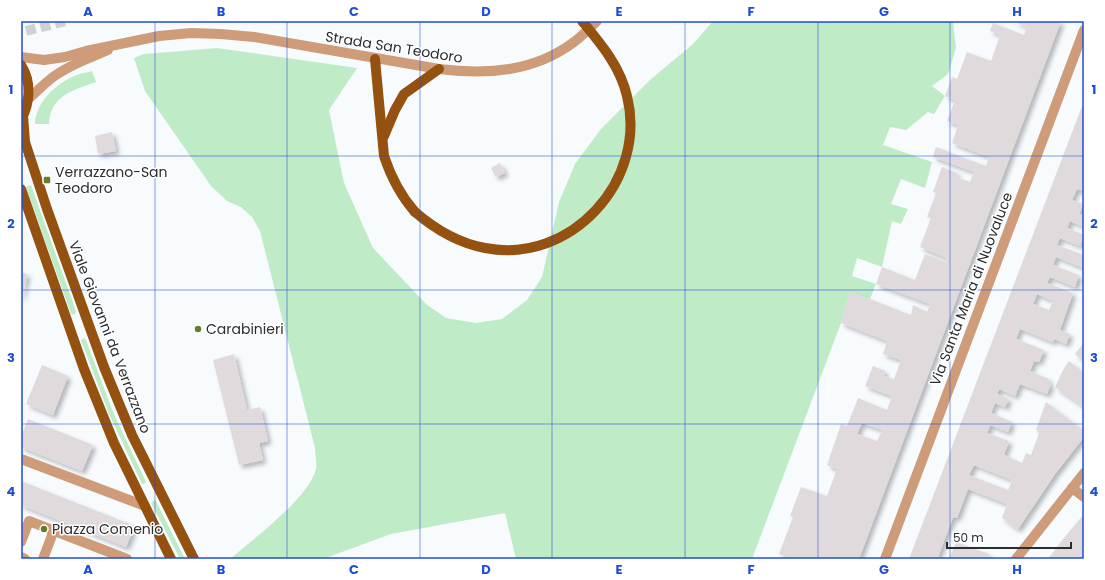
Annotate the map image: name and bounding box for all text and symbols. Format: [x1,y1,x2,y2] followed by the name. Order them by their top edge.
[83,2,93,21] text: A
[217,2,226,21] text: B
[349,2,359,21] text: C
[481,2,491,21] text: D
[615,2,623,21] text: E
[747,2,755,21] text: F
[879,2,889,21] text: G
[1012,2,1022,21] text: H
[324,26,464,68] street label: Strada San Teodoro
[9,80,13,99] text: 1
[1092,80,1096,99] text: 1
[55,162,168,198] place label: Verrazzano-San Teodoro
[42,175,52,185] marker: Verrazzano-San Teodoro
[925,189,1017,389] street label: Via Santa Maria di Nuovaluce
[7,214,15,233] text: 2
[1090,214,1098,233] text: 2
[64,238,156,436] street label: Viale Giovanni da Verrazzano
[206,319,284,339] place label: Carabinieri
[193,324,203,334] marker: Carabinieri
[7,348,15,367] text: 3
[1090,348,1098,367] text: 3
[7,482,16,501] text: 4
[1090,482,1099,501] text: 4
[52,519,163,539] place label: Piazza Comenio
[39,524,49,534] marker: Piazza Comenio
[947,524,1071,550] scale bar
[953,529,984,546] text: 50 m
[83,560,93,579] text: A
[217,560,226,579] text: B
[349,560,359,579] text: C
[481,560,491,579] text: D
[615,560,623,579] text: E
[747,560,755,579] text: F
[879,560,889,579] text: G
[1012,560,1022,579] text: H

